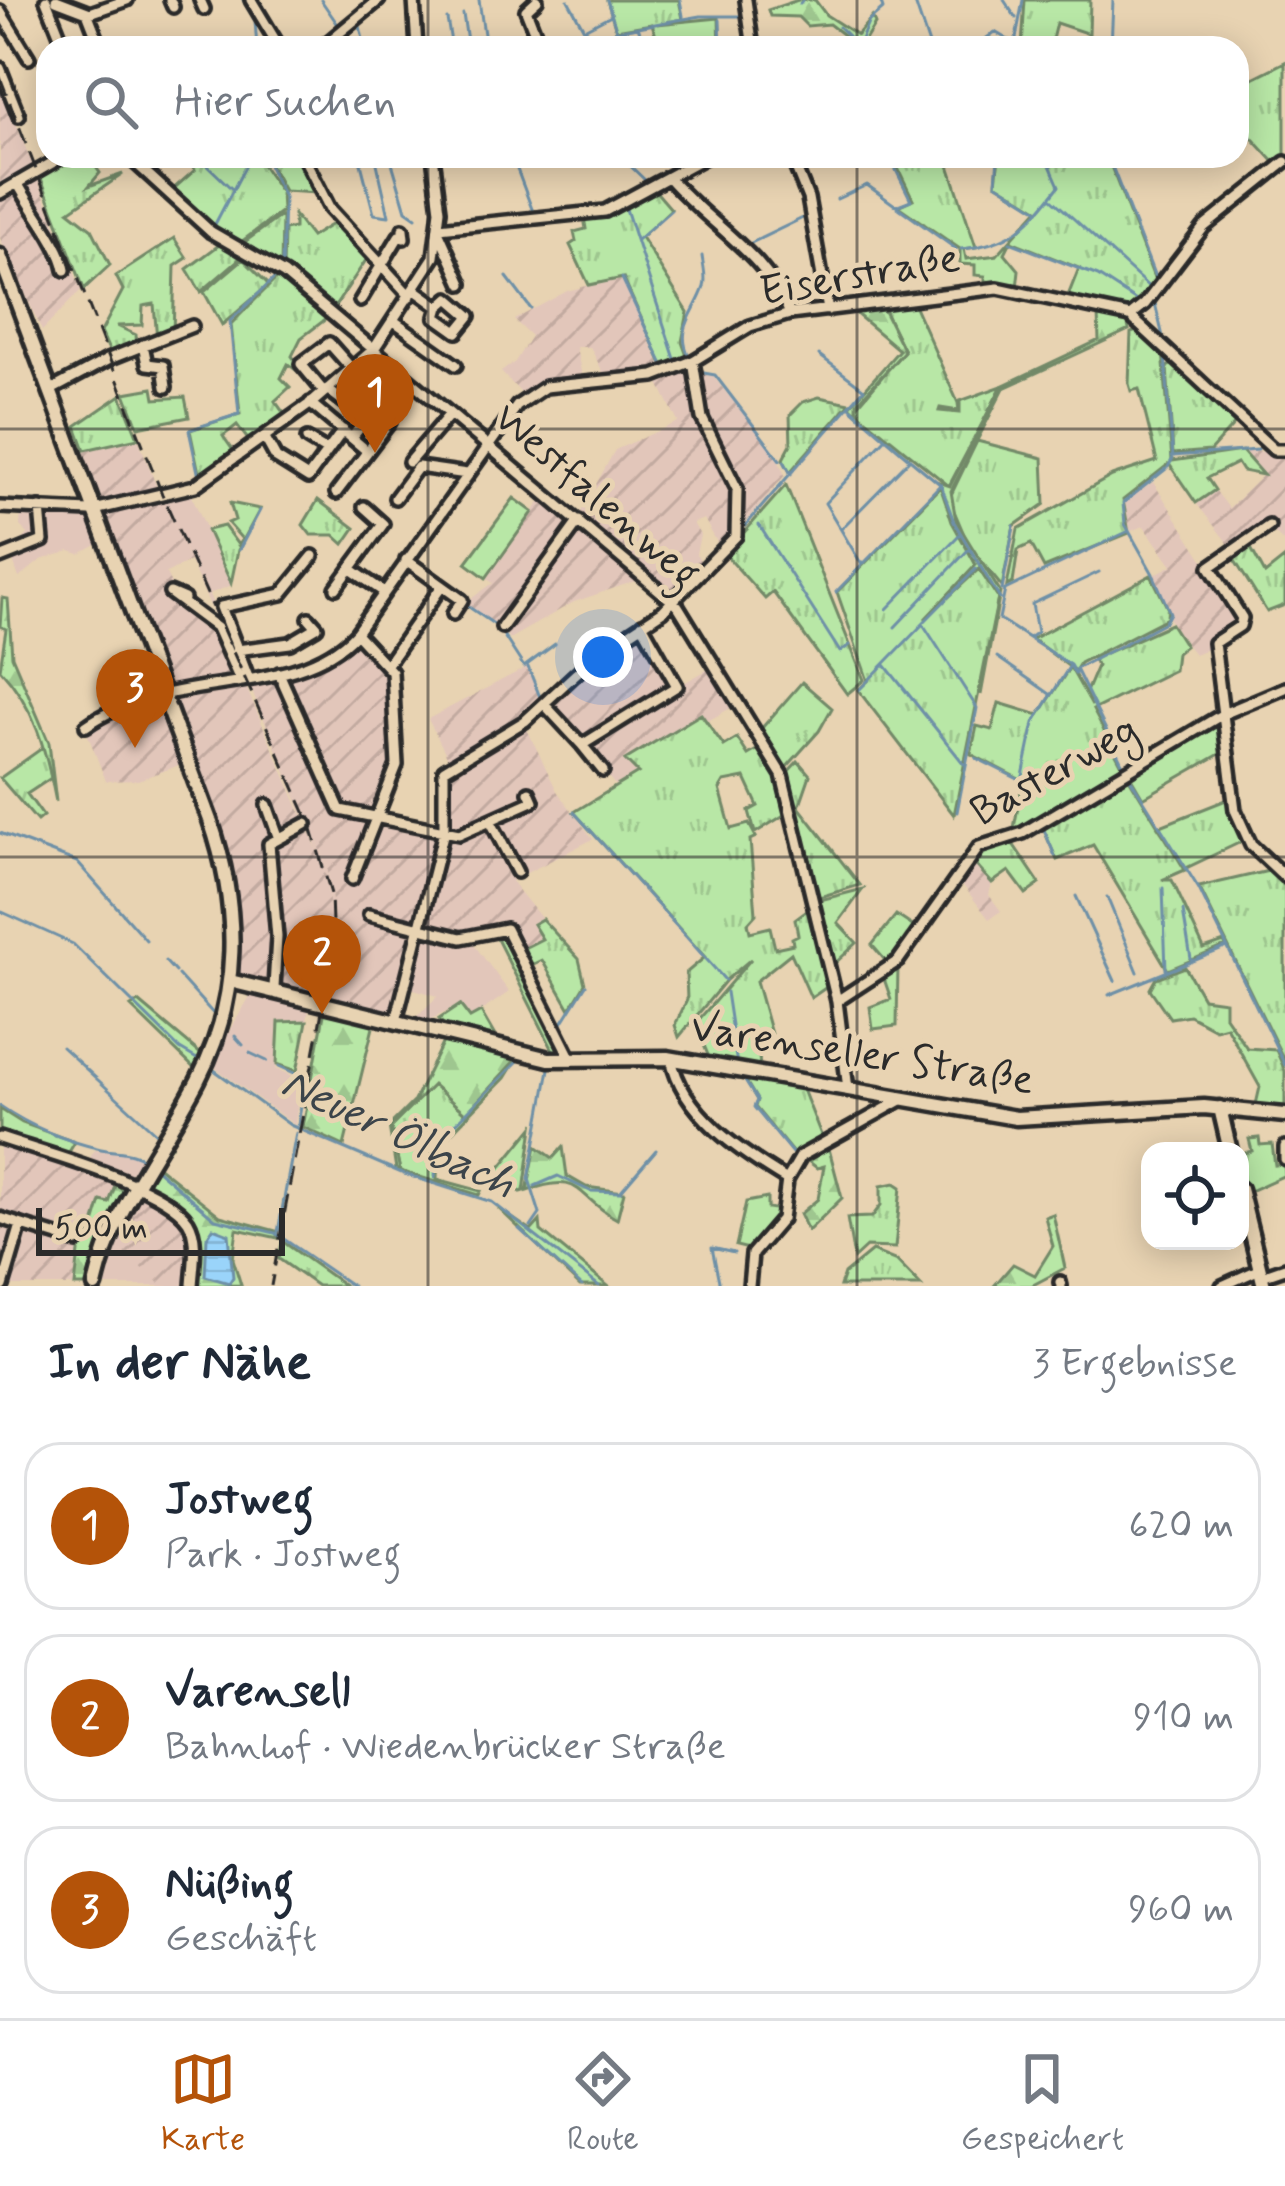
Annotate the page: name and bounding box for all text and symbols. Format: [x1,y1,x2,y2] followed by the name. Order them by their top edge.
[36,36,1249,168] search box
[78,69,144,135] icon: search
[174,73,396,132] text: Hier suchen
[756,231,964,321] street label: Eiserstraße
[336,354,414,453] pin: 1
[478,392,711,605] street label: Westfalenweg
[573,627,633,687] your location
[96,649,174,748] pin: 3
[961,703,1150,843] street label: Basterweg
[283,915,361,1014] pin: 2
[686,1001,1038,1109] street label: Varenseller Straße
[272,1054,524,1214] water label: Neuer Ölbach
[1141,1142,1249,1250] map controls
[1141,1142,1249,1250] button: locate
[36,1202,285,1255] scale bar
[54,1207,148,1251] text: 500 m
[48,1331,311,1397] text: In der Nähe
[1032,1339,1237,1390] text: 3 Ergebnisse
[165,1471,314,1530] text: Jostweg
[81,1501,99,1552] text: 1
[1128,1501,1234,1552] text: 620 m
[165,1530,401,1581] text: Park · Jostweg
[165,1663,350,1722] text: Varensell
[80,1693,100,1744] text: 2
[1133,1693,1234,1744] text: 910 m
[165,1722,726,1773] text: Bahnhof · Wiedenbrücker Straße
[165,1855,294,1914] text: Nüßing
[81,1885,99,1936] text: 3
[1128,1885,1234,1936] text: 960 m
[165,1914,317,1965] text: Geschäft
[161,2046,245,2162] tab: Karte
[567,2046,639,2162] tab: Route
[961,2046,1124,2162] tab: Gespeichert

